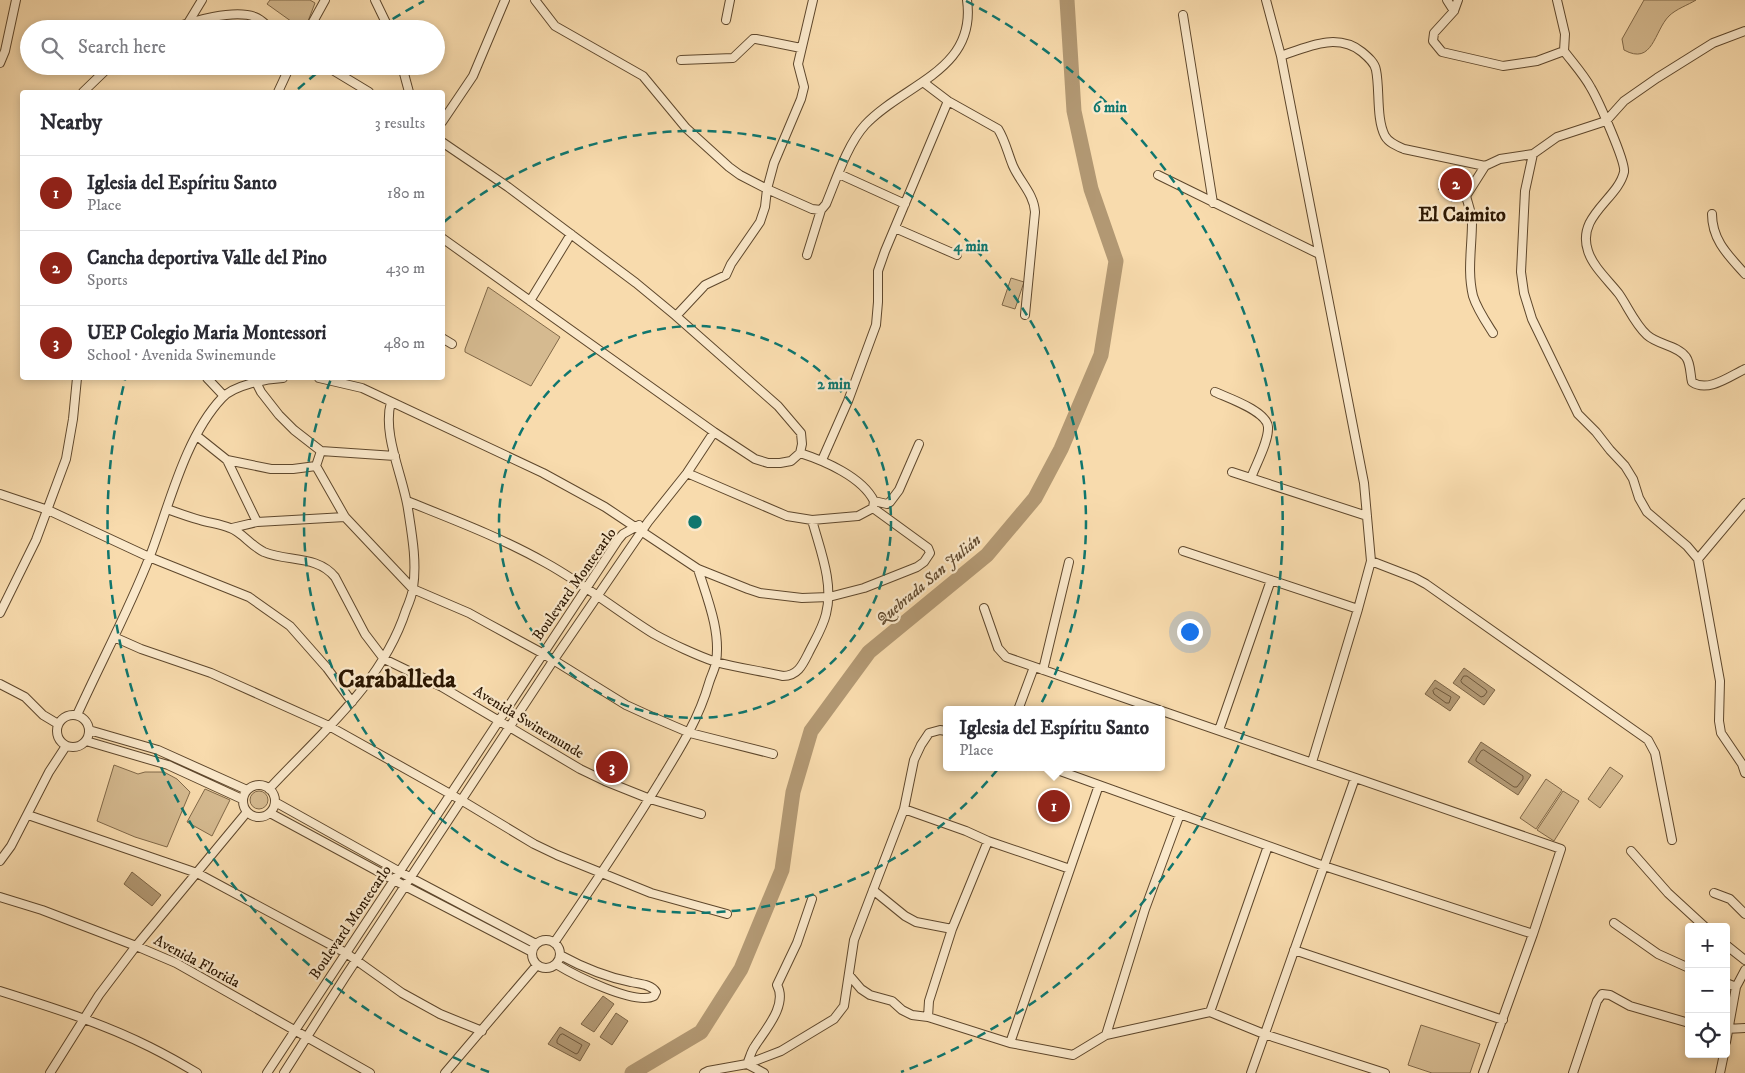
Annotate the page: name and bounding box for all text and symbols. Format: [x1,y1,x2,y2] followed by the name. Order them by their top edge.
[20,20,445,75] search box
[38,34,66,62] icon: search
[78,36,166,59] text: Search here
[1093,98,1127,117] text: 6 min
[40,110,102,136] text: Nearby
[375,113,425,133] text: 3 results
[1440,165,1472,203] pin: 2
[87,172,277,195] text: Iglesia del Espíritu Santo
[53,183,59,203] text: 1
[387,183,425,203] text: 180 m
[87,195,121,215] text: Place
[1418,203,1506,228] district label: El Caimito
[953,237,989,256] text: 4 min
[87,247,327,270] text: Cancha deportiva Valle del Pino
[52,258,60,278] text: 2
[386,258,425,278] text: 430 m
[87,270,128,290] text: Sports
[87,322,327,345] text: UEP Colegio Maria Montessori
[53,333,59,353] text: 3
[384,333,425,353] text: 480 m
[87,345,276,365] text: School · Avenida Swinemunde
[817,375,851,394] text: 2 min
[686,513,704,531] centre of rings
[528,524,620,644] street label: Boulevard Montecarlo
[872,530,985,630] water label: Quebrada San Julián
[1177,619,1203,645] your location
[338,664,456,695] district label: Caraballeda
[470,682,588,763] street label: Avenida Swinemunde
[943,706,1165,771] popup
[959,717,1149,740] text: Iglesia del Espíritu Santo
[959,740,993,760] text: Place
[596,748,628,786] pin: 3
[1038,787,1070,825] pin: 1
[305,862,396,983] street label: Boulevard Montecarlo
[1685,923,1730,1058] map controls
[1685,923,1730,968] button: +
[150,931,244,992] street label: Avenida Florida
[1685,968,1730,1013] button: −
[1685,1013,1730,1058] button: locate

